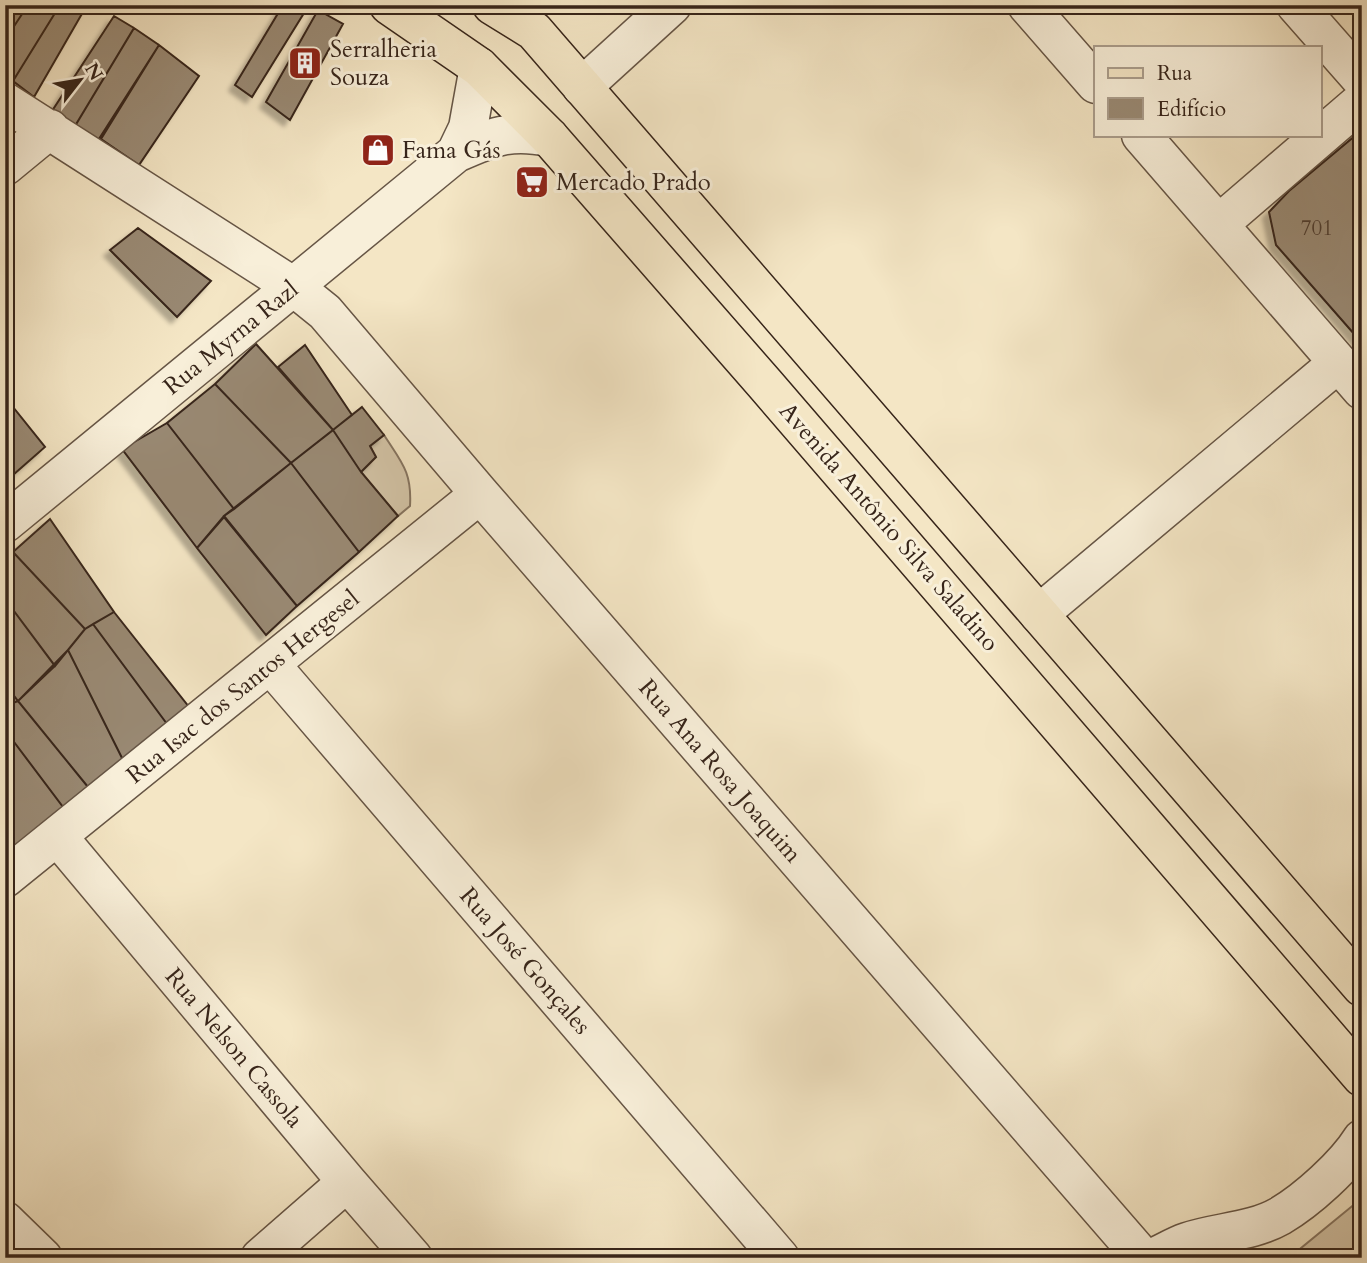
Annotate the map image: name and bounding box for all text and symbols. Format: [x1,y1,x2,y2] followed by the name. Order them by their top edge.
[330,33,437,94] place label: Serralheria Souza
[286,44,324,82] building icon: Serralheria Souza
[46,46,116,116] north arrow
[1094,46,1322,136] legend
[78,58,109,86] text: N
[1157,59,1192,88] text: Rua
[1157,95,1226,124] text: Edifício
[359,131,397,169] shop icon: Fama Gás
[402,134,501,167] place label: Fama Gás
[513,163,551,201] supermarket icon: Mercado Prado
[556,166,711,199] place label: Mercado Prado
[1301,214,1333,243] house number: 701
[157,273,305,403] street label: Rua Myrna Razl
[772,395,1006,659] street label: Avenida Antônio Silva Saladino
[120,583,366,791] street label: Rua Isac dos Santos Hergesel
[631,672,809,870] street label: Rua Ana Rosa Joaquim
[452,880,598,1042] street label: Rua José Gonçales
[157,961,311,1135] street label: Rua Nelson Cassola

